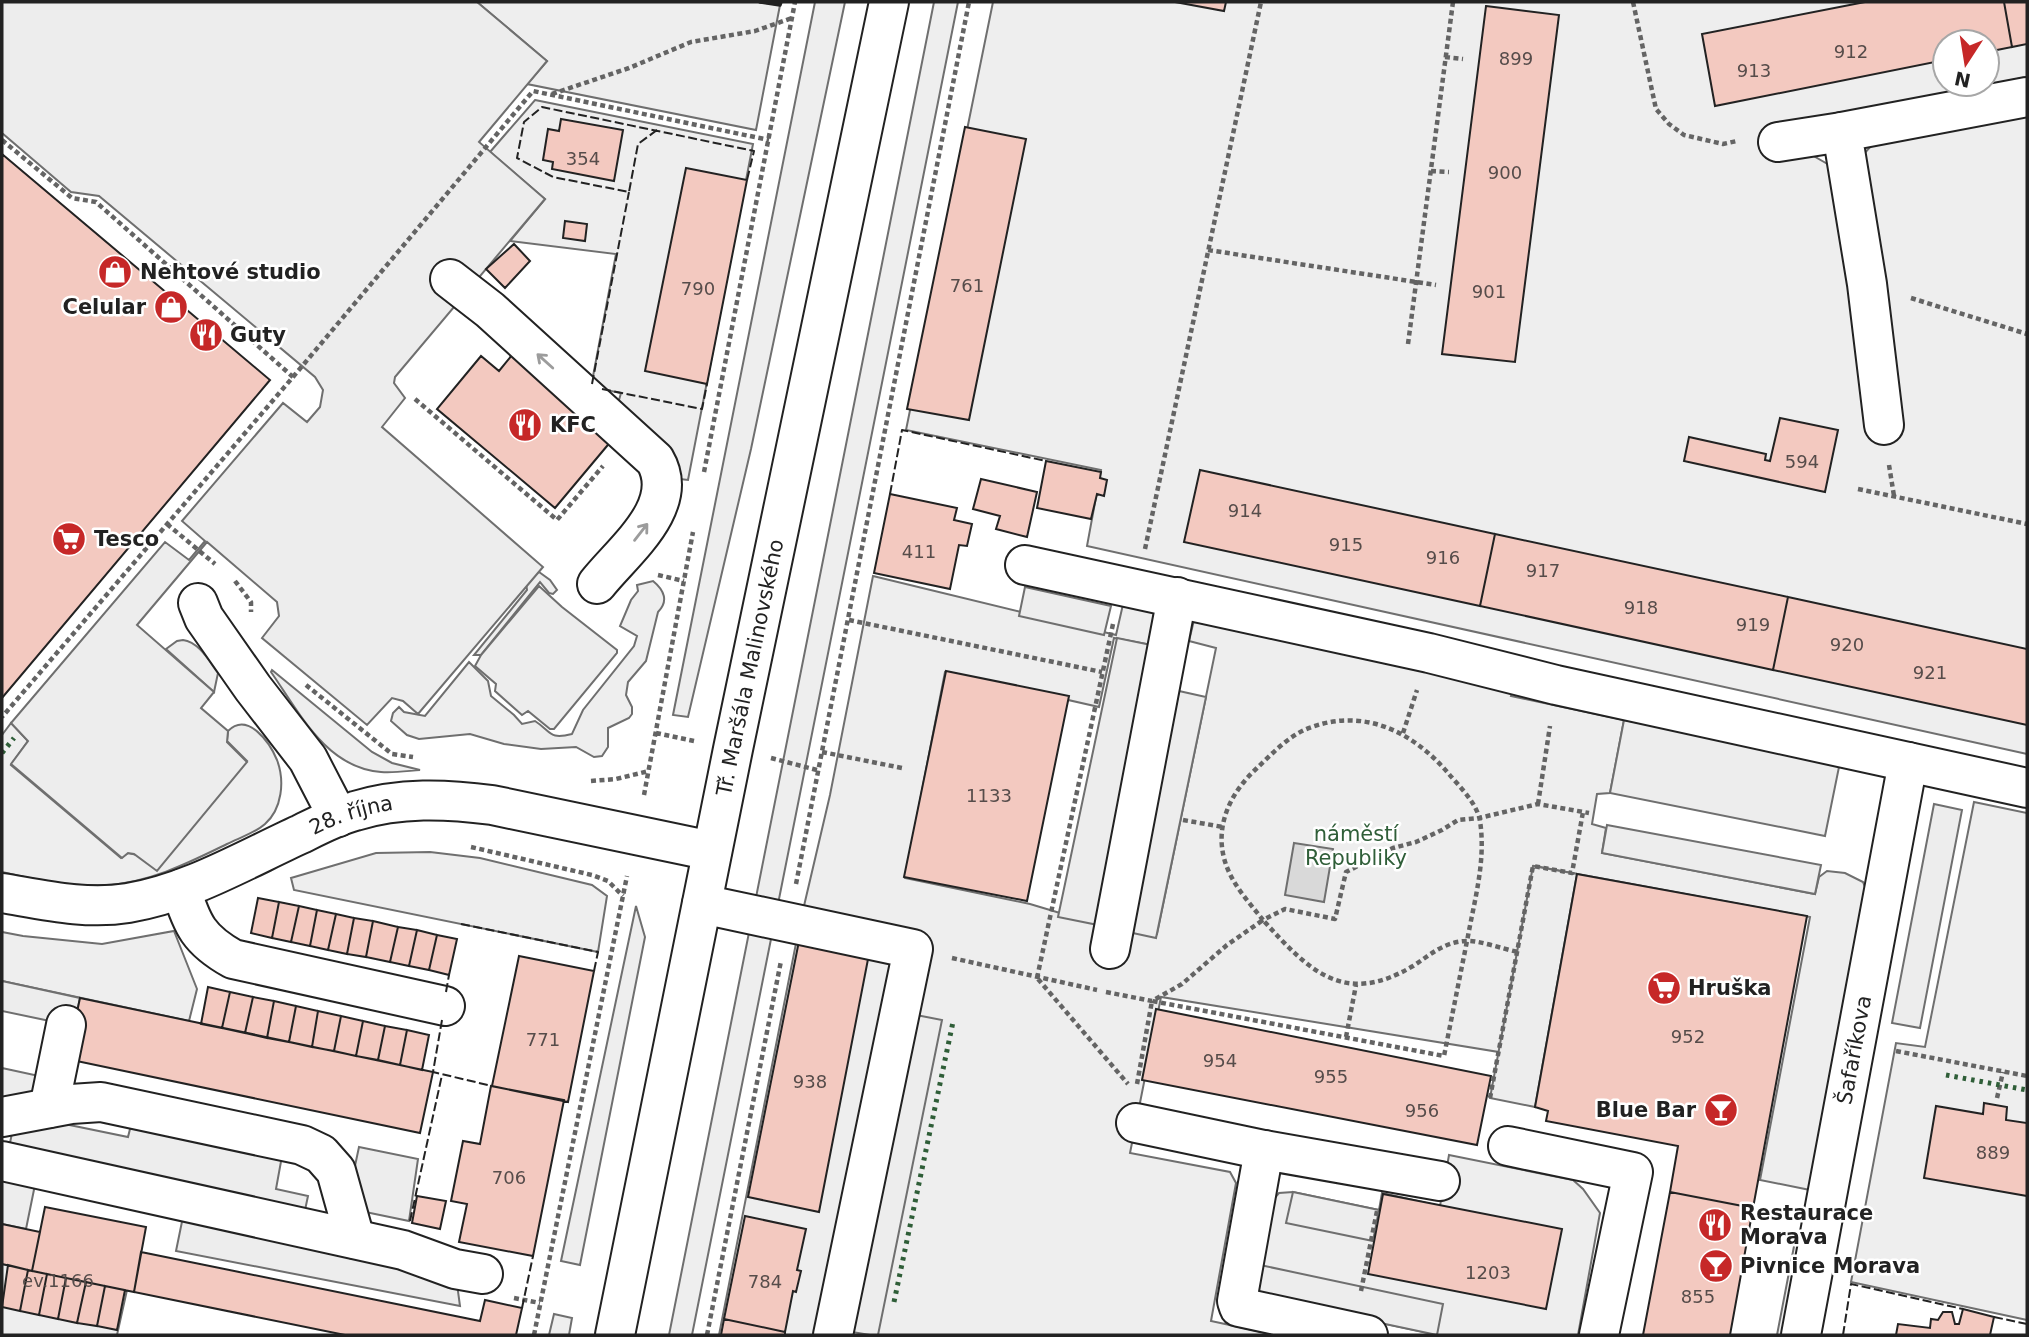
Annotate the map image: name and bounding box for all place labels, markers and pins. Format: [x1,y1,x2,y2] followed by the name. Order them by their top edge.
[96,253,134,291] shop icon: Nehtové studio
[140,260,321,284] place label: Nehtové studio
[152,288,190,326] shop icon: Celular
[62,295,147,319] place label: Celular
[187,316,225,354] restaurant icon: Guty
[230,323,286,347] place label: Guty
[506,406,544,444] restaurant icon: KFC
[550,413,596,437] place label: KFC
[50,520,88,558] supermarket icon: Tesco
[94,527,159,551] place label: Tesco
[1645,969,1683,1007] supermarket icon: Hruška
[1688,976,1772,1000] place label: Hruška
[1702,1091,1740,1129] bar icon: Blue Bar
[1596,1098,1697,1122] place label: Blue Bar
[1740,1201,1873,1249] place label: Restaurace Morava
[1696,1206,1734,1244] restaurant icon: Restaurace Morava
[1697,1247,1735,1285] bar icon: Pivnice Morava
[1740,1254,1920,1278] place label: Pivnice Morava

